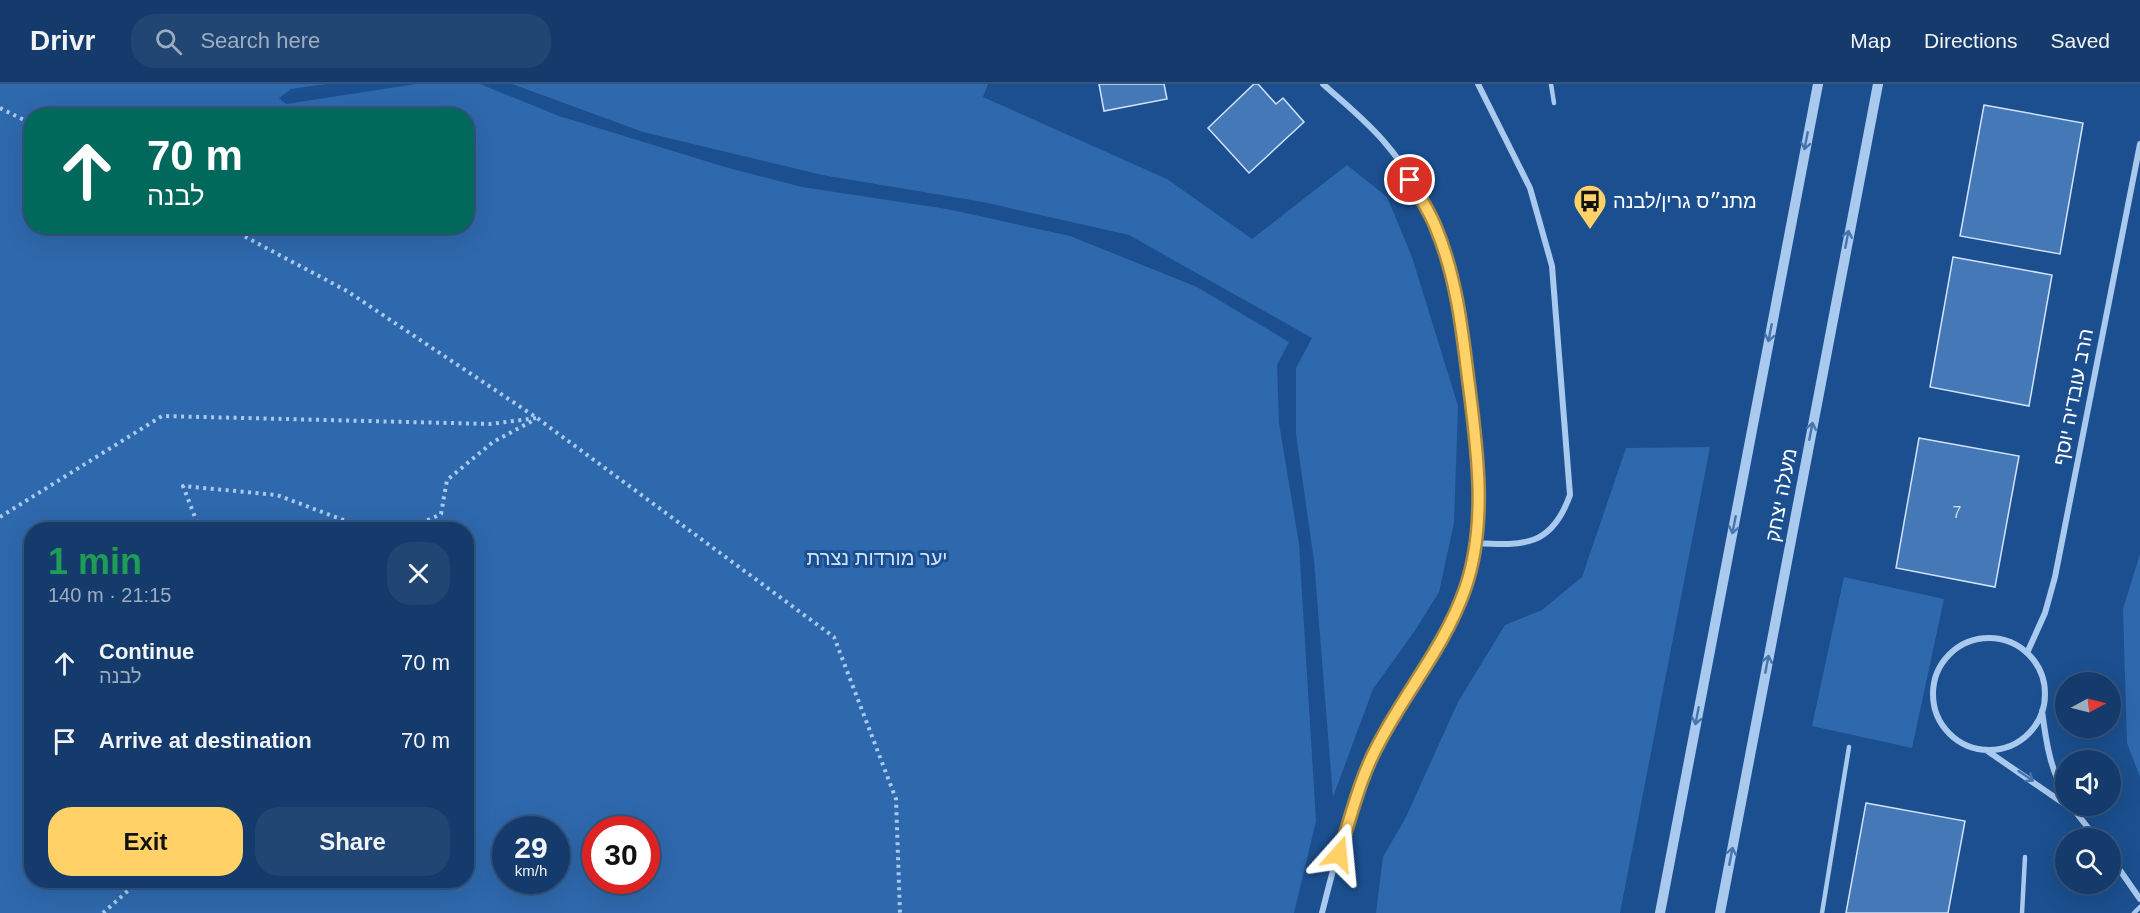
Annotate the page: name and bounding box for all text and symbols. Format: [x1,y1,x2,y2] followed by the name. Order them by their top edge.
[131,14,551,68] search box
[30,25,95,56] text: Drivr
[152,25,185,58] icon: search
[200,28,320,53] text: Search here
[1850,29,1891,52] text: Map
[1924,29,2017,52] text: Directions
[2050,29,2110,52] text: Saved
[1800,131,1811,151] one-way arrow
[48,132,126,210] icon: ahead
[147,132,243,179] text: 70 m
[1384,154,1435,205] pin
[1393,163,1426,196] icon: arrive
[147,181,205,211] text: לבנה
[1572,183,1608,230] bus stop icon: מתנ״ס גרין/לבנה
[1613,190,1757,212] place label: מתנ״ס גרין/לבנה
[1842,230,1853,250] one-way arrow
[1764,323,1775,342] one-way arrow
[2049,327,2097,467] street label: הרב עובדיה יוסף
[1806,422,1817,441] one-way arrow
[1761,446,1801,544] street label: מעלה יצחק
[1953,504,1962,521] house number: 7
[1728,514,1739,534] one-way arrow
[48,541,142,582] text: 1 min
[387,542,450,605] button: close
[807,547,947,569] park label: יער מורדות נצרת
[48,584,171,606] text: 140 m · 21:15
[99,639,194,664] text: Continue
[48,647,81,680] icon: ahead
[401,650,450,675] text: 70 m
[1762,655,1773,674] one-way arrow
[99,665,142,687] text: לבנה
[2055,672,2121,738] north arrow
[2055,672,2121,894] map controls
[1691,706,1702,725] one-way arrow
[48,725,81,758] icon: arrive
[99,728,312,753] text: Arrive at destination
[401,728,450,753] text: 70 m
[2055,750,2121,816] button: sound
[2018,770,2034,782] one-way arrow
[48,807,243,876] button: Exit
[255,807,450,876] button: Share
[582,816,660,894] speed limit sign: 30
[1307,822,1371,886] position arrow
[2055,828,2121,894] button: search
[514,831,548,864] text: 29
[1726,846,1737,866] one-way arrow
[515,862,547,879] text: km/h

